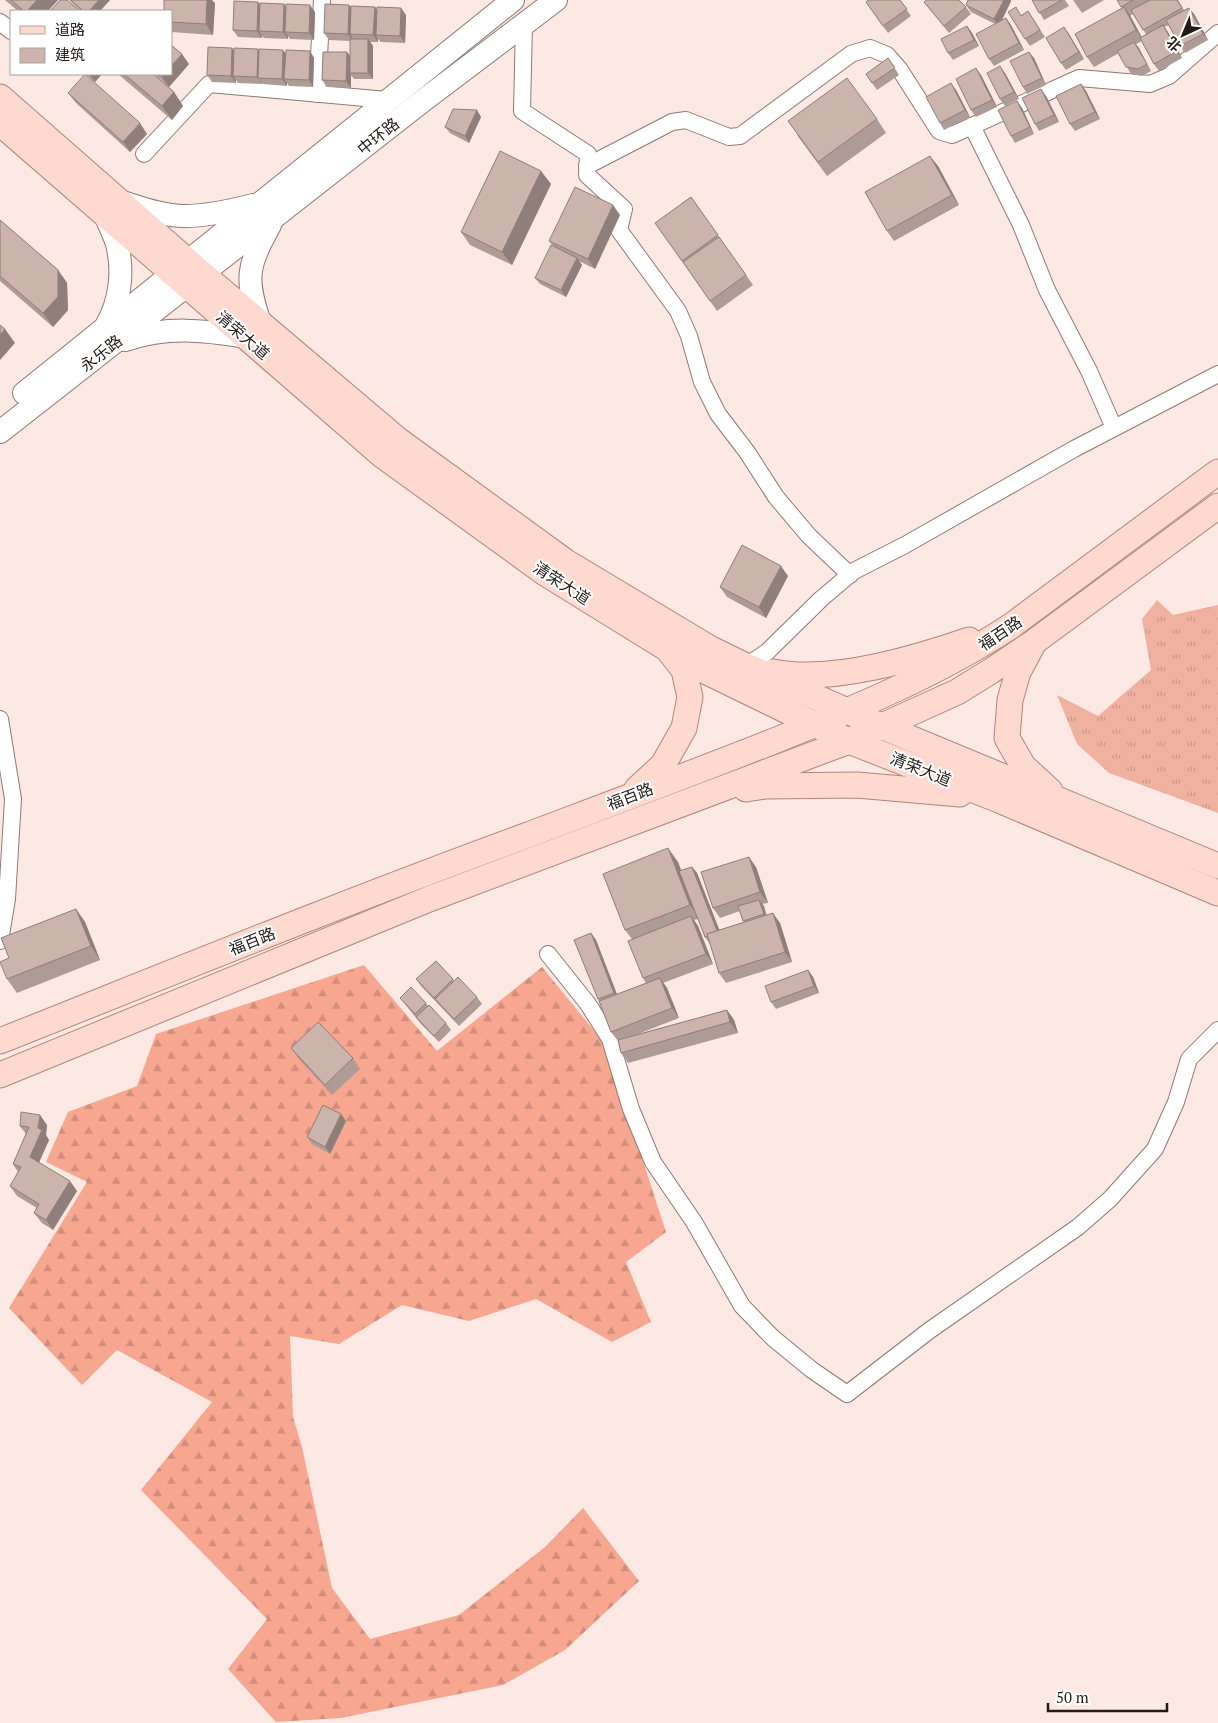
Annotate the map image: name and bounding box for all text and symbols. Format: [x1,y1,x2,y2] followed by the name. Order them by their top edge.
[10,10,172,75] legend
[1158,10,1208,60] north arrow
[55,19,85,39] text: 道路
[1162,33,1185,56] text: 北
[55,44,85,64] text: 建筑
[352,112,404,160] street label: 中环路
[212,306,274,364] street label: 清荣大道
[75,330,127,376] street label: 永乐路
[529,556,595,610] street label: 清荣大道
[974,610,1026,656] street label: 福百路
[887,747,955,791] street label: 清荣大道
[604,777,656,815] street label: 福百路
[226,922,278,960] street label: 福百路
[1048,1680,1167,1712] scale bar
[1056,1687,1089,1707] text: 50 m

